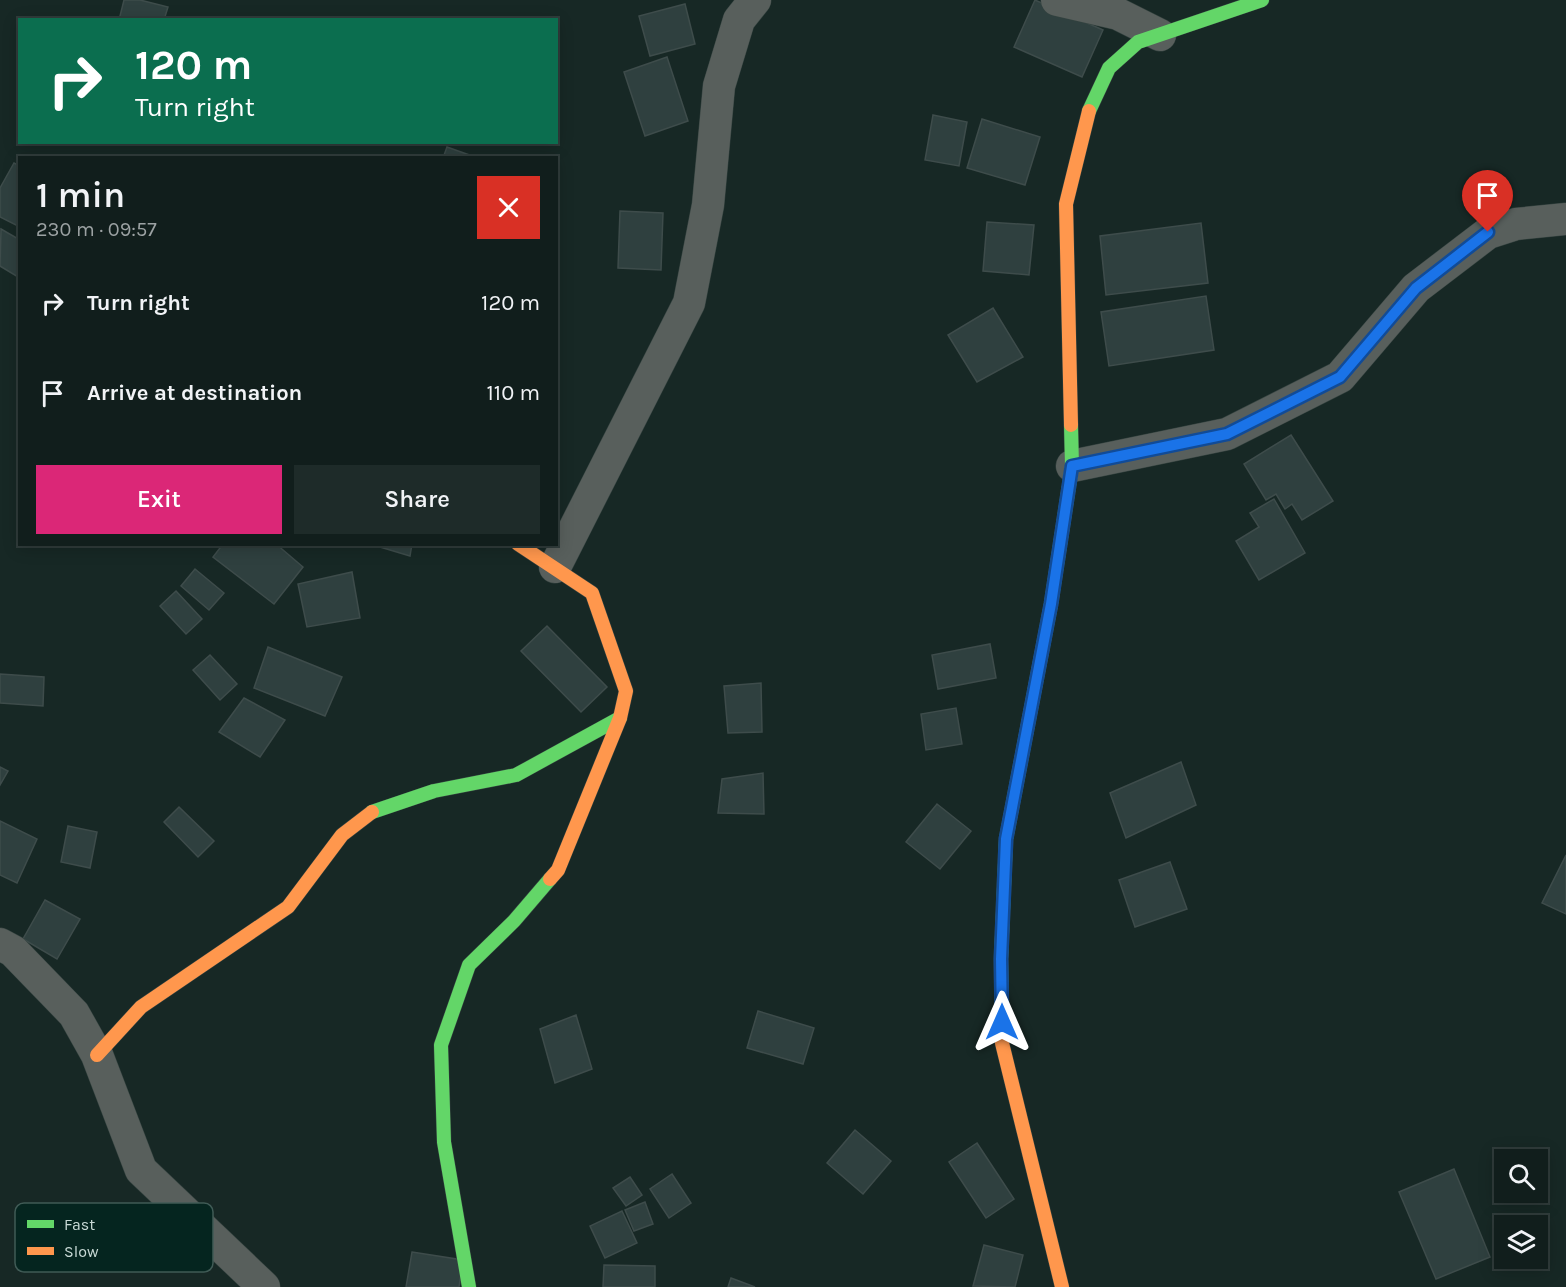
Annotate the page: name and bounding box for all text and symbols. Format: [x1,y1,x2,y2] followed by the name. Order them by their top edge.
[135,40,252,90] text: 120 m
[36,42,114,120] icon: right
[135,91,255,123] text: Turn right
[1462,170,1513,232] pin
[36,174,125,216] text: 1 min
[477,176,540,239] button: close
[1471,179,1504,212] icon: arrive
[36,218,157,241] text: 230 m · 09:57
[36,287,69,320] icon: right
[87,290,190,316] text: Turn right
[481,290,540,316] text: 120 m
[36,377,69,410] icon: arrive
[87,380,302,406] text: Arrive at destination
[487,380,540,406] text: 110 m
[36,465,282,534] button: Exit
[294,465,540,534] button: Share
[970,990,1034,1054] position arrow
[1494,1149,1548,1269] map controls
[1494,1149,1548,1203] button: search
[15,1203,213,1272] legend
[64,1215,95,1234] text: Fast
[1494,1215,1548,1269] button: layers
[64,1242,99,1261] text: Slow

